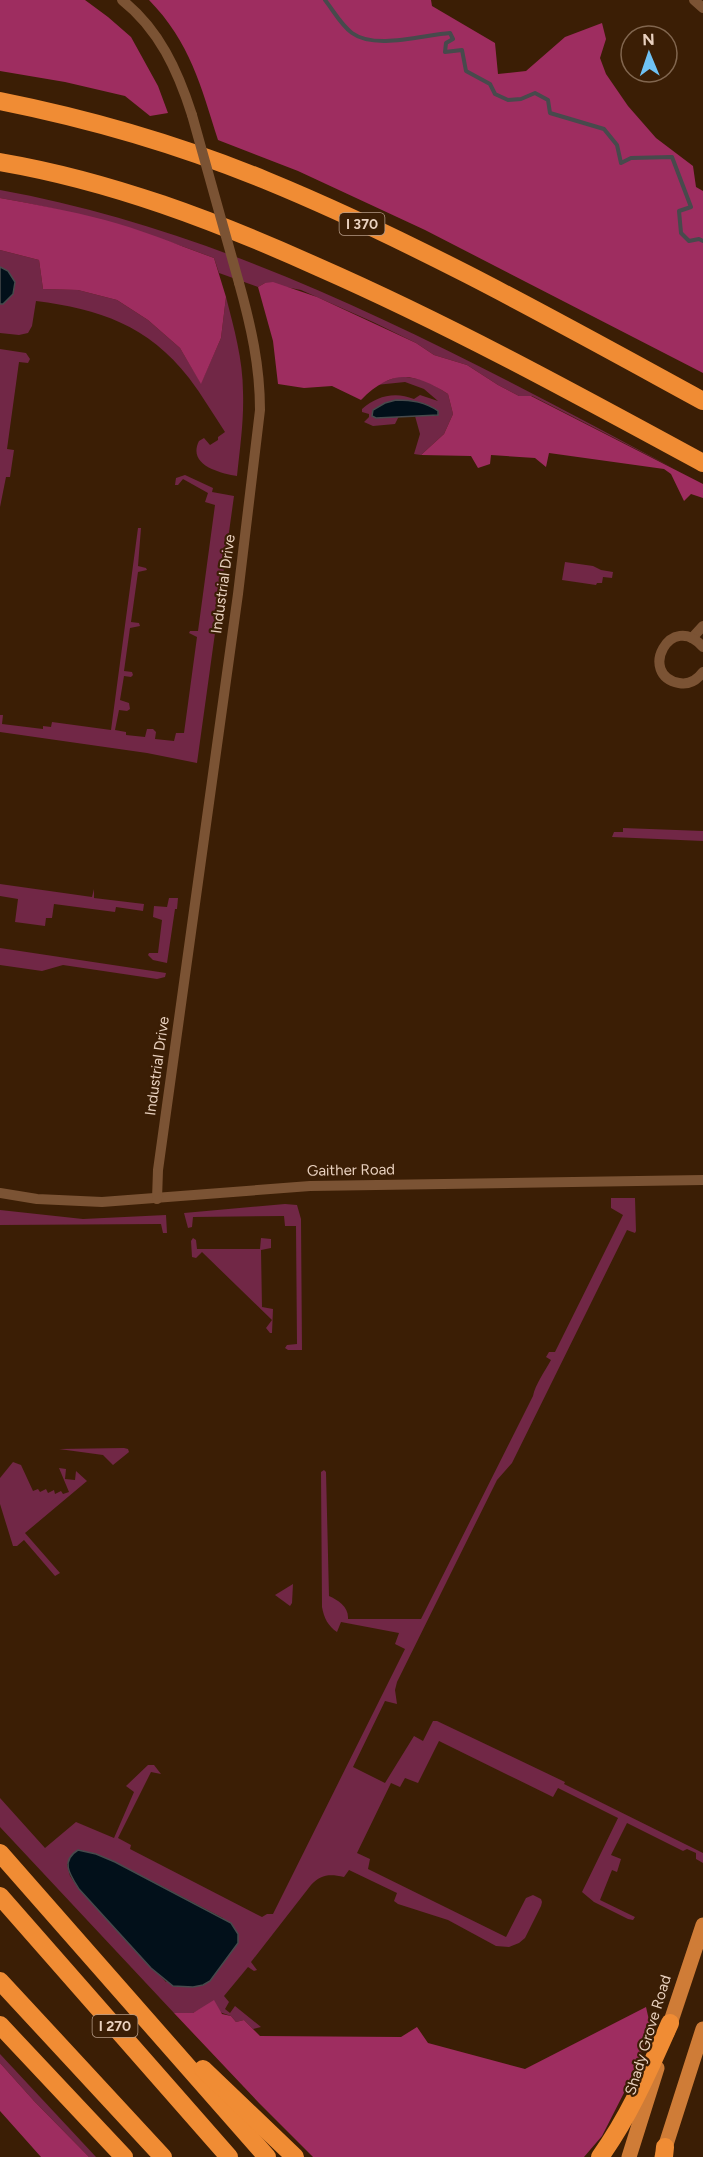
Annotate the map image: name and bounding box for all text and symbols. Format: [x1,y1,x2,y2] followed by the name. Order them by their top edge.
[619,24,679,84] north arrow
[642,30,655,49] text: N
[340,213,385,235] road number: I 370
[207,533,239,635] street label: Industrial Drive
[141,1015,173,1117] street label: Industrial Drive
[307,1160,395,1180] street label: Gaither Road
[621,1973,675,2097] street label: Shady Grove Road
[92,2015,138,2037] road number: I 270

